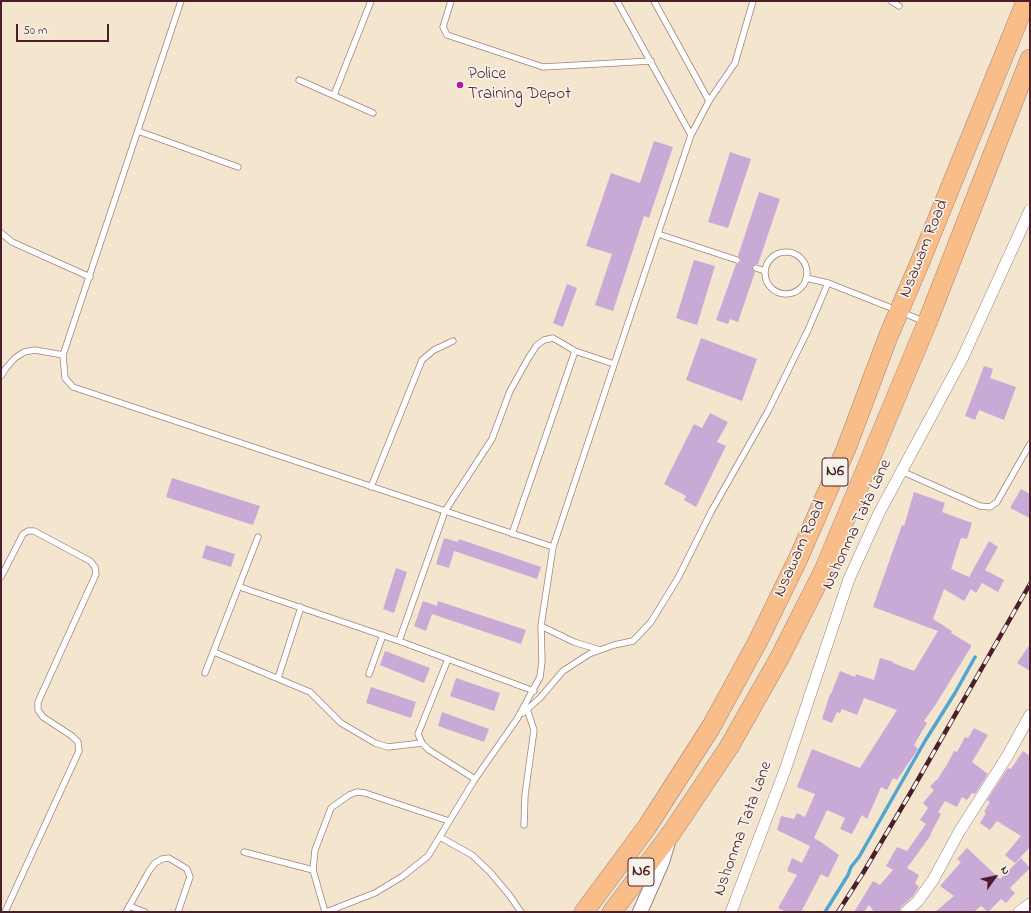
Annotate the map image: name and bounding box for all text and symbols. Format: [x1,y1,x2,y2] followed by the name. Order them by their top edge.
[18,16,111,42] scale bar
[23,22,47,40] text: 50 m
[468,65,571,105] place label: Police Training Depot
[455,80,465,90] marker: Police Training Depot
[896,197,954,301] street label: Nsawam Road
[819,457,897,593] street label: Nshonma Tata Lane
[822,458,848,486] road number: N6
[771,497,831,601] street label: Nsawam Road
[710,759,778,899] street label: Nshonma Tata Lane
[975,857,1015,897] north arrow
[628,858,654,886] road number: N6
[996,863,1014,878] text: N

